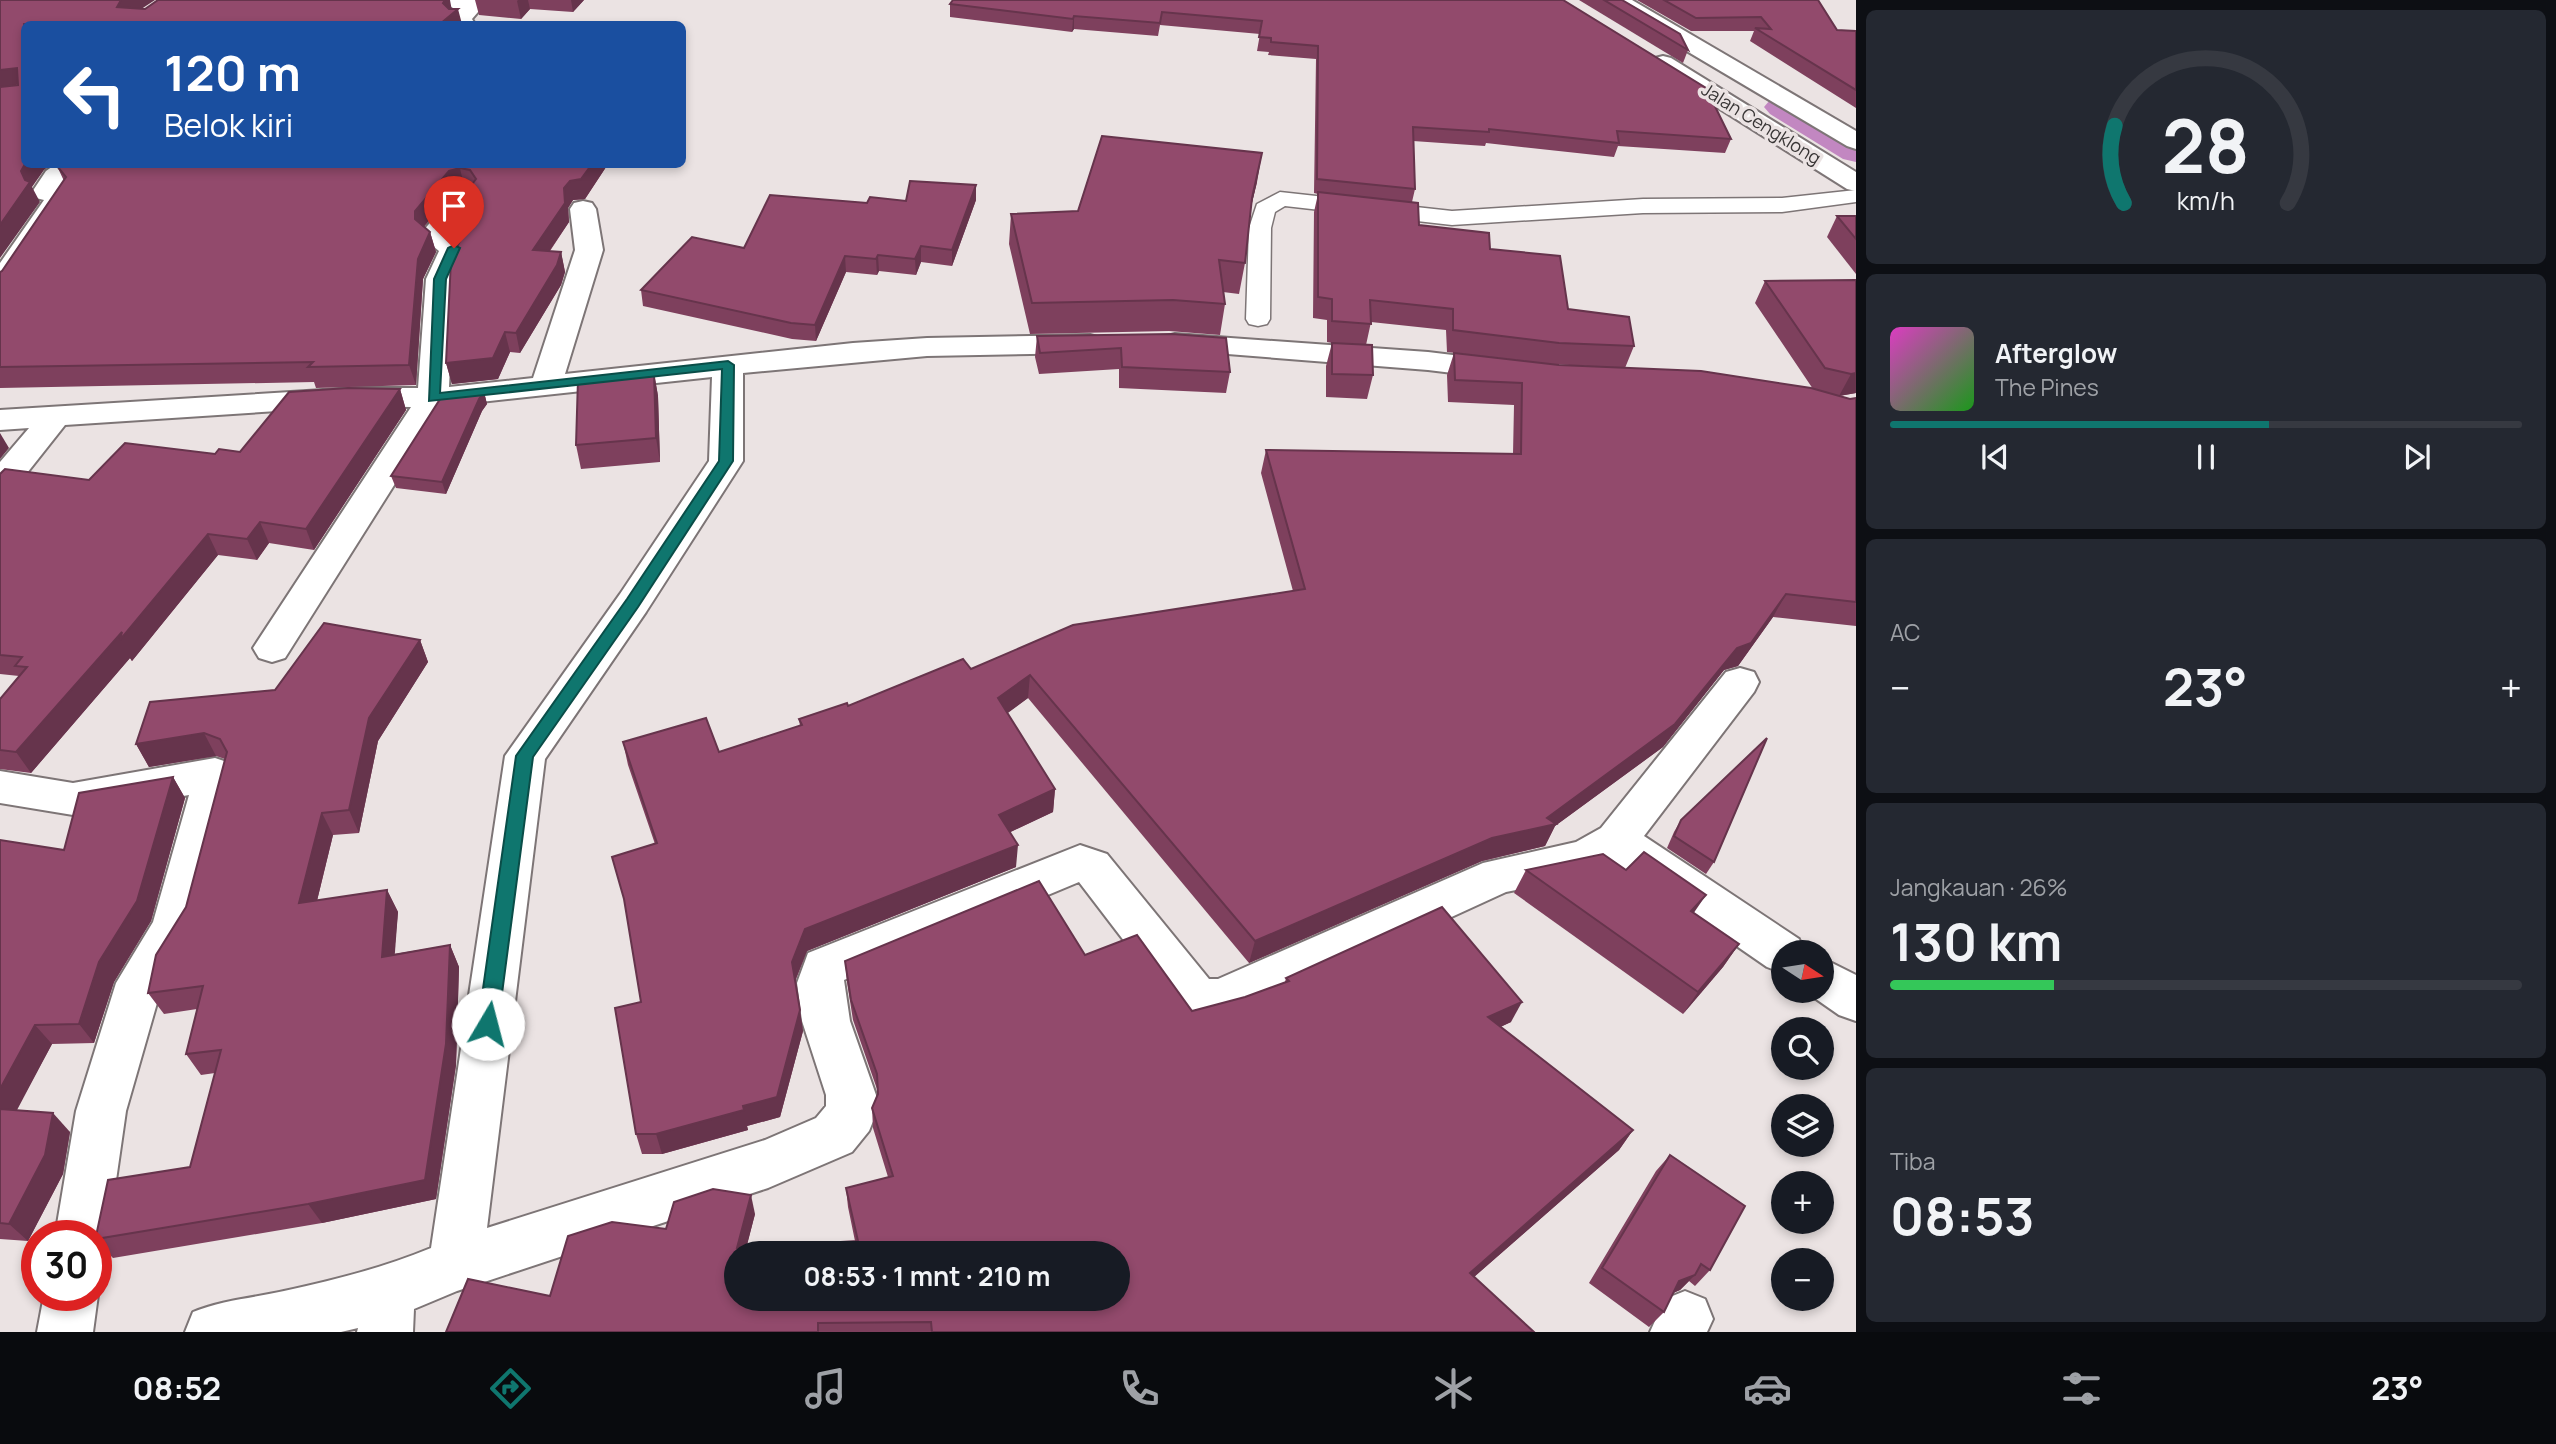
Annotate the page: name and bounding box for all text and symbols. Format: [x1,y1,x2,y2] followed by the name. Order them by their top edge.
[164,39,301,106] text: 120 m
[49,49,140,140] icon: left
[1697,77,1826,169] street label: Jalan Cengklong
[2162,96,2250,196] text: 28
[164,103,293,147] text: Belok kiri
[424,176,484,248] pin
[2177,183,2235,218] text: km/h
[435,187,473,225] icon: arrive
[1995,335,2117,371] text: Afterglow
[1995,371,2099,403] text: The Pines
[1976,438,2014,476] icon: previous
[2187,438,2225,476] icon: pause
[2398,438,2436,476] icon: next
[1890,616,1921,648] text: AC
[2163,651,2248,722] text: 23°
[1890,661,1911,713] text: −
[2500,661,2522,713] text: +
[1890,871,2068,903] text: Jangkauan · 26%
[1890,906,2062,977] text: 130 km
[1771,940,1834,1003] north arrow
[1771,940,1834,1311] map controls
[451,987,525,1061] position arrow
[1771,1017,1834,1080] button: search
[1771,1094,1834,1157] button: layers
[1890,1145,1935,1177] text: Tiba
[1771,1171,1834,1234] button: +
[1890,1180,2035,1251] text: 08:53
[21,1220,112,1311] speed limit sign: 30
[1771,1248,1834,1311] button: −
[804,1258,1051,1294] text: 08:53 · 1 mnt · 210 m
[486,1364,535,1413] icon: directions
[801,1364,850,1413] icon: music
[1115,1364,1164,1413] icon: phone
[1429,1364,1478,1413] icon: climate
[1743,1364,1792,1413] icon: car
[2057,1364,2106,1413] icon: filters
[133,1366,221,1410] text: 08:52
[2371,1366,2423,1410] text: 23°

